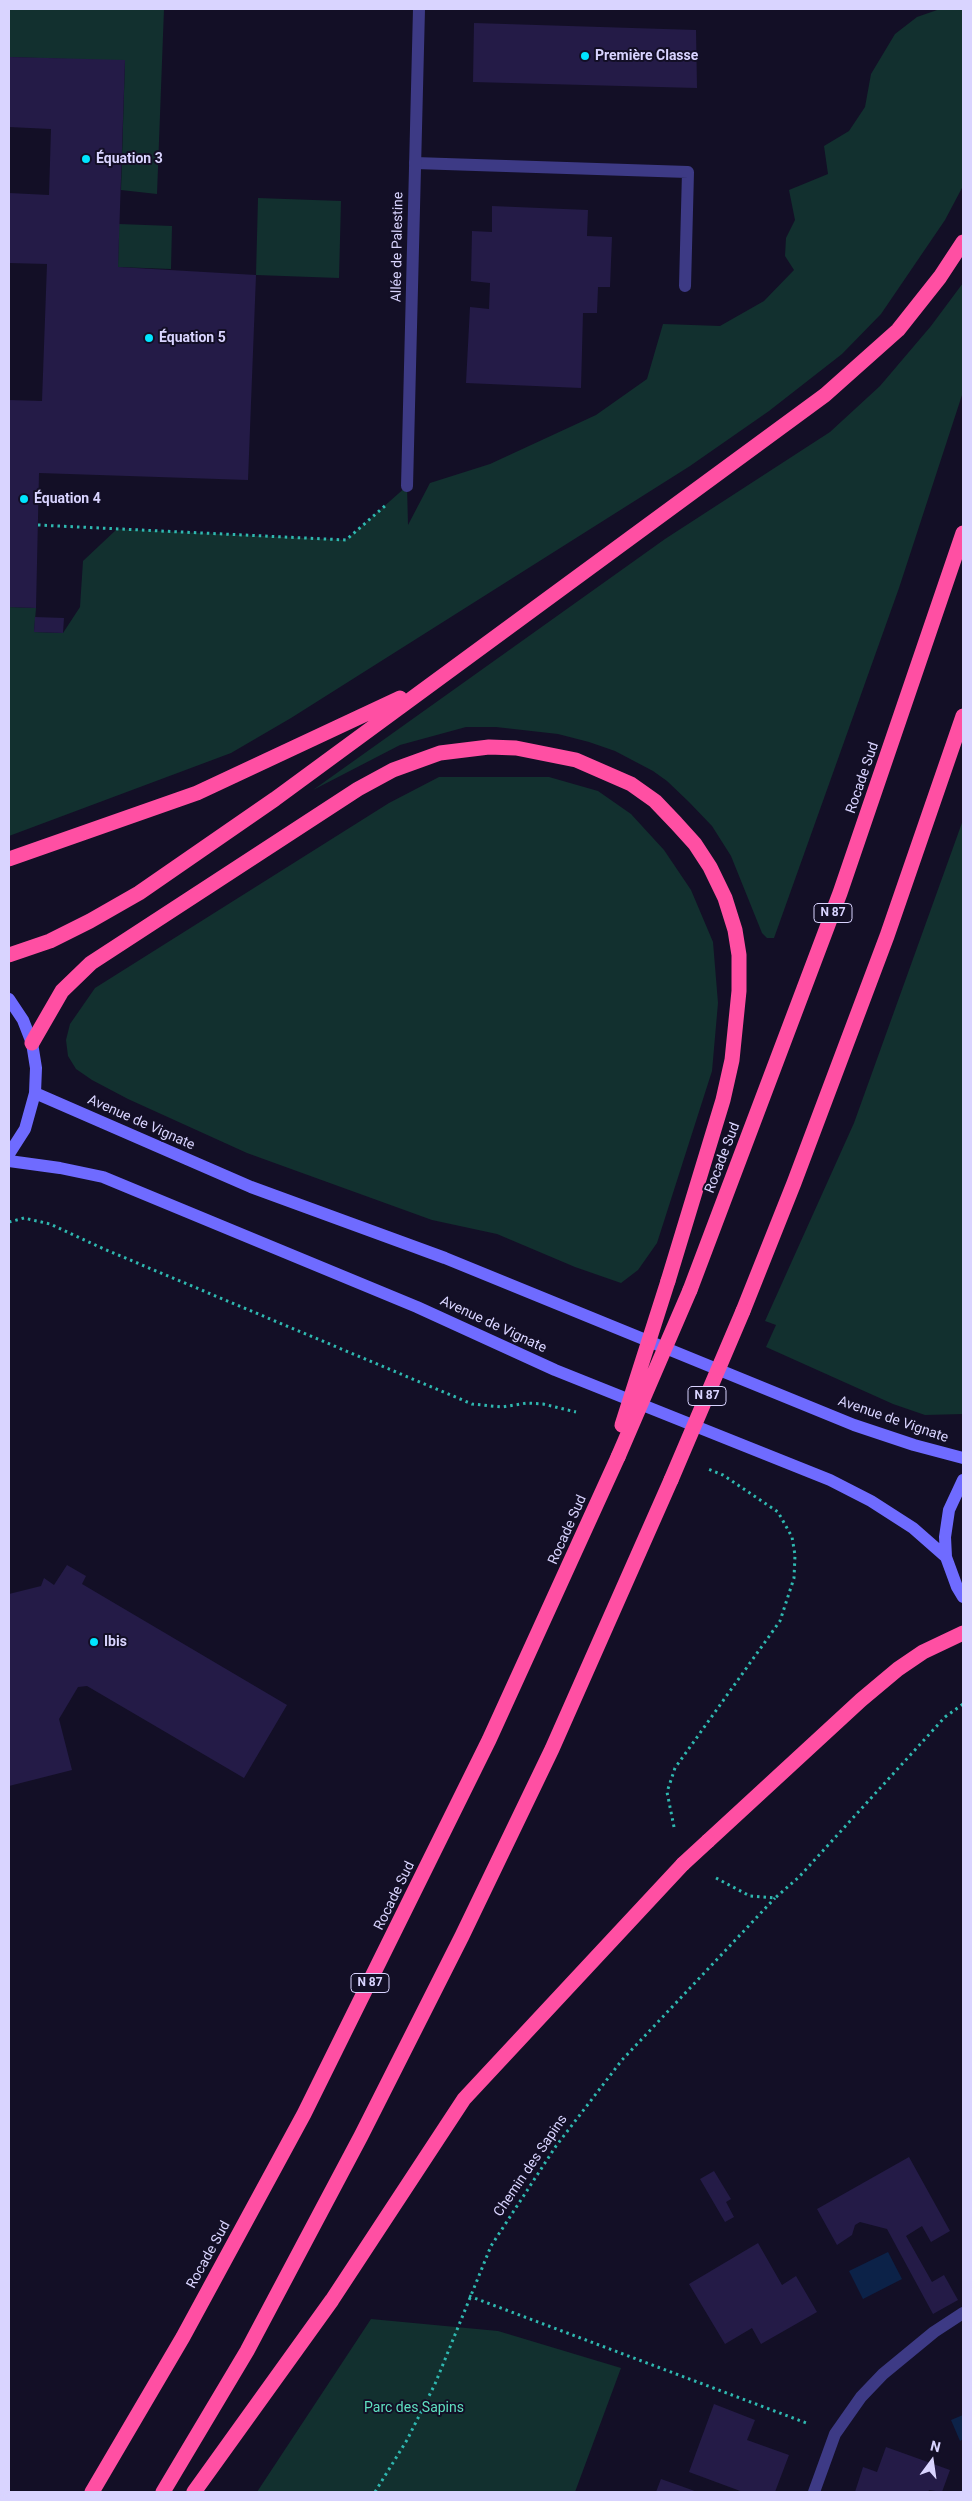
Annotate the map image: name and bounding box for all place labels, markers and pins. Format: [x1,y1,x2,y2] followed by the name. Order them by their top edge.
[595,48,698,64] place label: Première Classe
[579,50,591,62] marker: Première Classe
[96,151,163,167] place label: Équation 3
[80,153,92,165] marker: Équation 3
[159,330,226,346] place label: Équation 5
[143,332,155,344] marker: Équation 5
[34,491,101,507] place label: Équation 4
[18,493,30,505] marker: Équation 4
[104,1634,127,1650] place label: Ibis
[88,1636,100,1648] marker: Ibis

